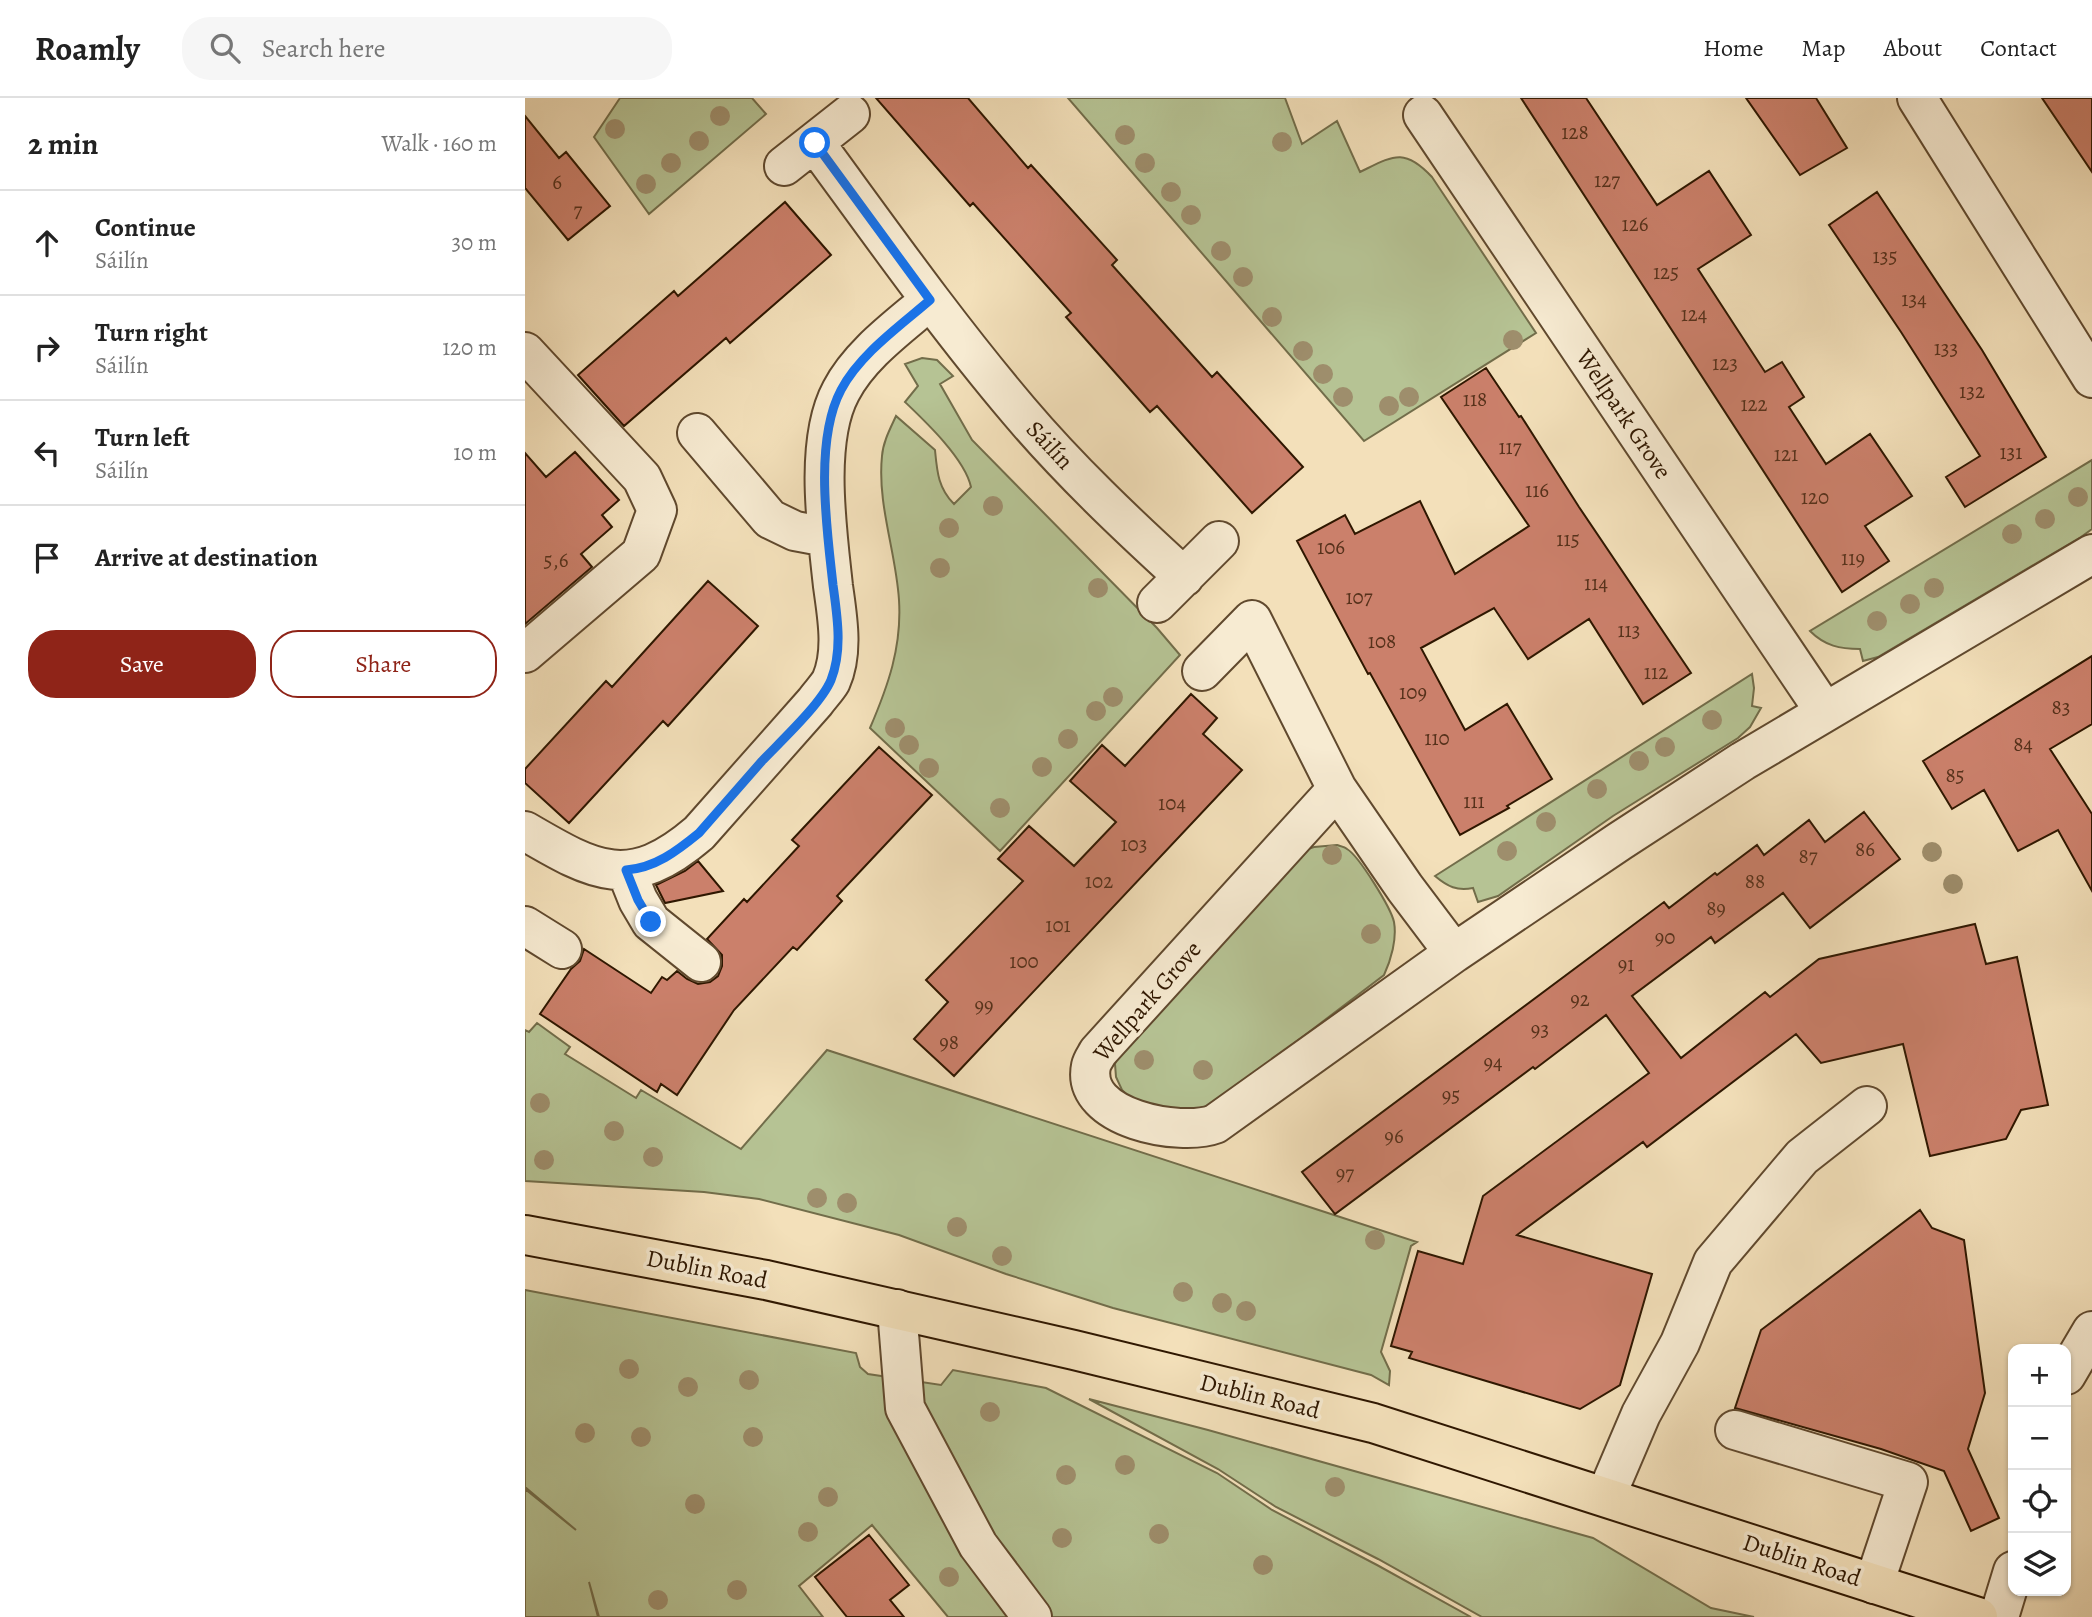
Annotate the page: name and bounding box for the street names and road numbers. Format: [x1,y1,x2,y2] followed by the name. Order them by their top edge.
[1568,342,1679,485] street label: Wellpark Grove
[1019,414,1081,476] street label: Sáilín
[1085,934,1208,1069] street label: Wellpark Grove
[644,1242,770,1296] street label: Dublin Road
[1197,1366,1323,1426] street label: Dublin Road
[1739,1526,1865,1594] street label: Dublin Road

